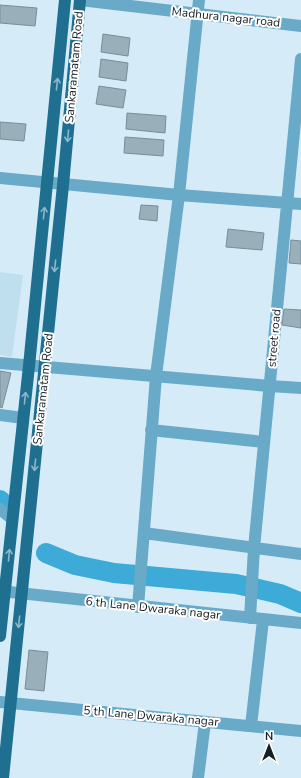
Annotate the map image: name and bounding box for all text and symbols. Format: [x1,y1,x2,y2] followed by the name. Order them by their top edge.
[171,3,281,31] street label: Madhura nagar road
[61,11,87,123] street label: Sankaramatam Road
[53,78,60,91] one-way arrow
[64,129,71,142] one-way arrow
[40,207,48,220] one-way arrow
[51,259,59,272] one-way arrow
[263,308,285,368] street label: street road
[29,333,57,445] street label: Sankaramatam Road
[22,392,29,405] one-way arrow
[31,458,39,471] one-way arrow
[5,549,12,562] one-way arrow
[85,593,222,623] street label: 6 th Lane Dwaraka nagar
[15,615,23,628] one-way arrow
[83,702,220,730] street label: 5 th Lane Dwaraka nagar
[249,726,289,766] north arrow
[265,729,273,744] text: N

